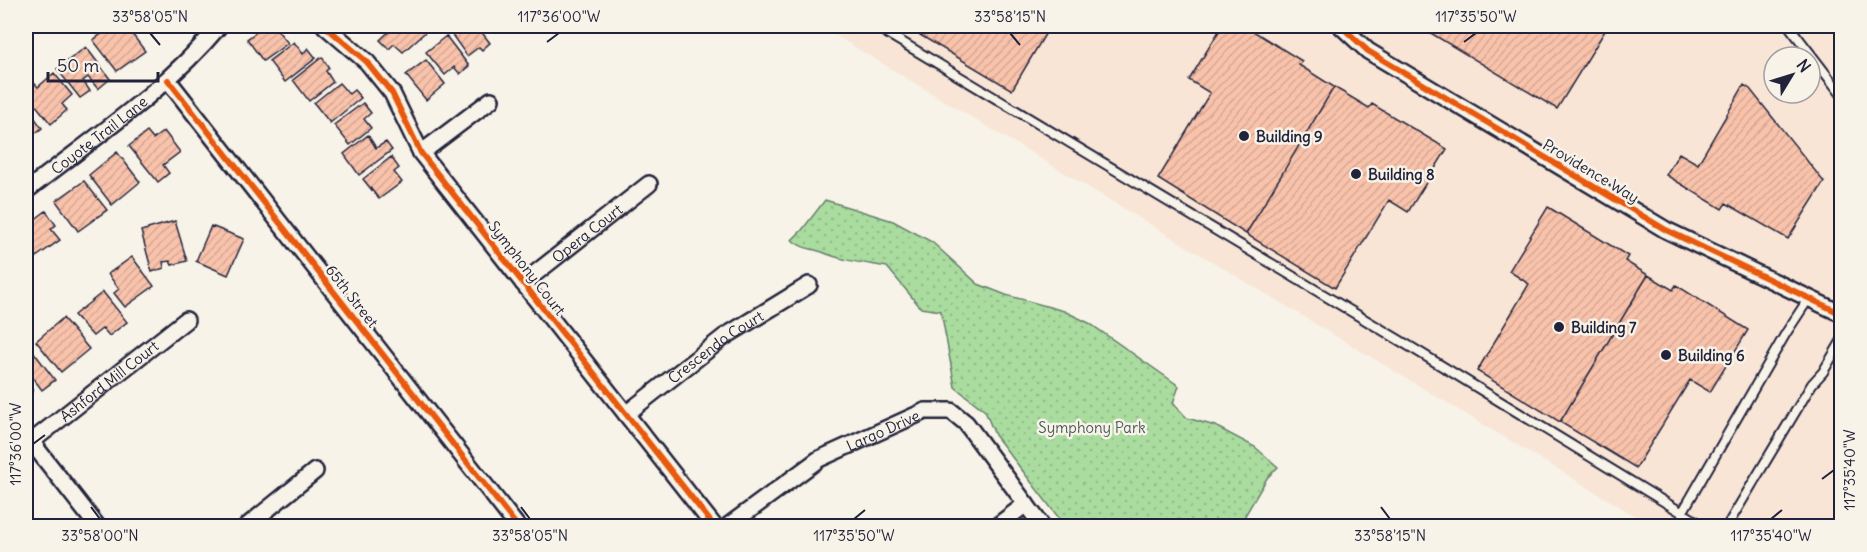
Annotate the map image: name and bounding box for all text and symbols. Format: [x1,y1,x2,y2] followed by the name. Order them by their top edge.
[112,7,188,26] text: 33°58'05"N
[518,7,601,26] text: 117°36'00"W
[974,7,1046,26] text: 33°58'15"N
[1435,7,1517,26] text: 117°35'50"W
[48,45,158,83] scale bar
[1762,45,1822,105] north arrow
[57,54,99,77] text: 50 m
[1793,55,1815,76] text: N
[47,92,151,178] street label: Coyote Trail Lane
[1256,127,1323,147] place label: Building 9
[1237,129,1251,143] marker: Building 9
[1539,135,1643,207] street label: Providence Way
[1368,165,1435,185] place label: Building 8
[1349,167,1363,181] marker: Building 8
[548,199,626,267] street label: Opera Court
[484,217,570,319] street label: Symphony Court
[322,261,382,331] street label: 65th Street
[664,306,767,387] street label: Crescendo Court
[1571,318,1637,338] place label: Building 7
[1552,320,1566,334] marker: Building 7
[56,336,162,426] street label: Ashford Mill Court
[1678,346,1745,366] place label: Building 6
[1659,348,1673,362] marker: Building 6
[6,402,25,485] text: 117°36'00"W
[843,405,922,455] street label: Largo Drive
[1038,418,1146,437] park label: Symphony Park
[1840,429,1859,511] text: 117°35'40"W
[61,526,139,545] text: 33°58'00"N
[492,526,568,545] text: 33°58'05"N
[813,526,895,545] text: 117°35'50"W
[1354,526,1426,545] text: 33°58'15"N
[1730,526,1812,545] text: 117°35'40"W

